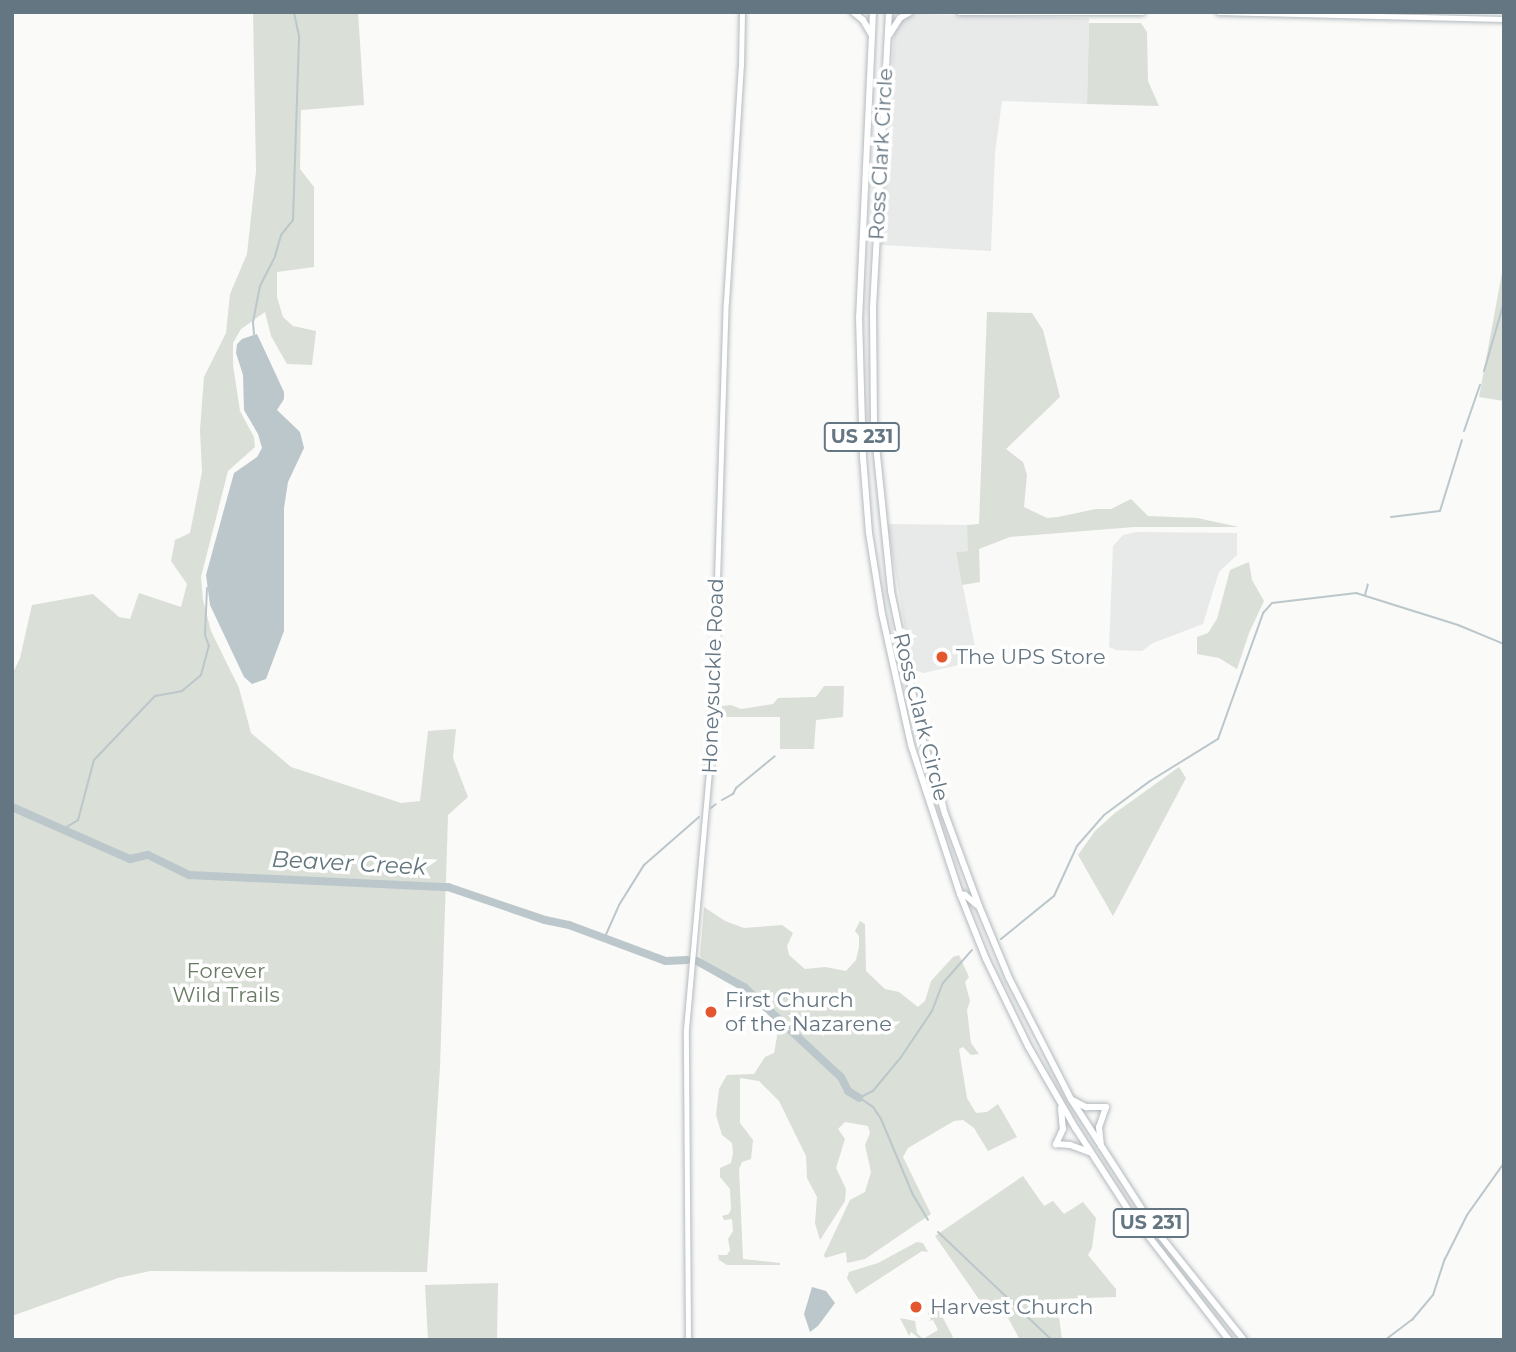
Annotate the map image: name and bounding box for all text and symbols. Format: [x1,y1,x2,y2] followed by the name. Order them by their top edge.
[864,67,898,241] street label: Ross Clark Circle
[824,422,900,452] road number: US 231
[697,578,729,774] street label: Honeysuckle Road
[888,630,954,804] street label: Ross Clark Circle
[956,644,1106,670] place label: The UPS Store
[934,649,950,665] marker: The UPS Store
[271,845,427,881] water label: Beaver Creek
[172,958,280,1008] park label: Forever Wild Trails
[725,987,892,1037] place label: First Church of the Nazarene
[703,1004,719,1020] marker: First Church of the Nazarene
[1112,1208,1190,1238] road number: US 231
[930,1294,1093,1320] place label: Harvest Church
[908,1299,924,1315] marker: Harvest Church

